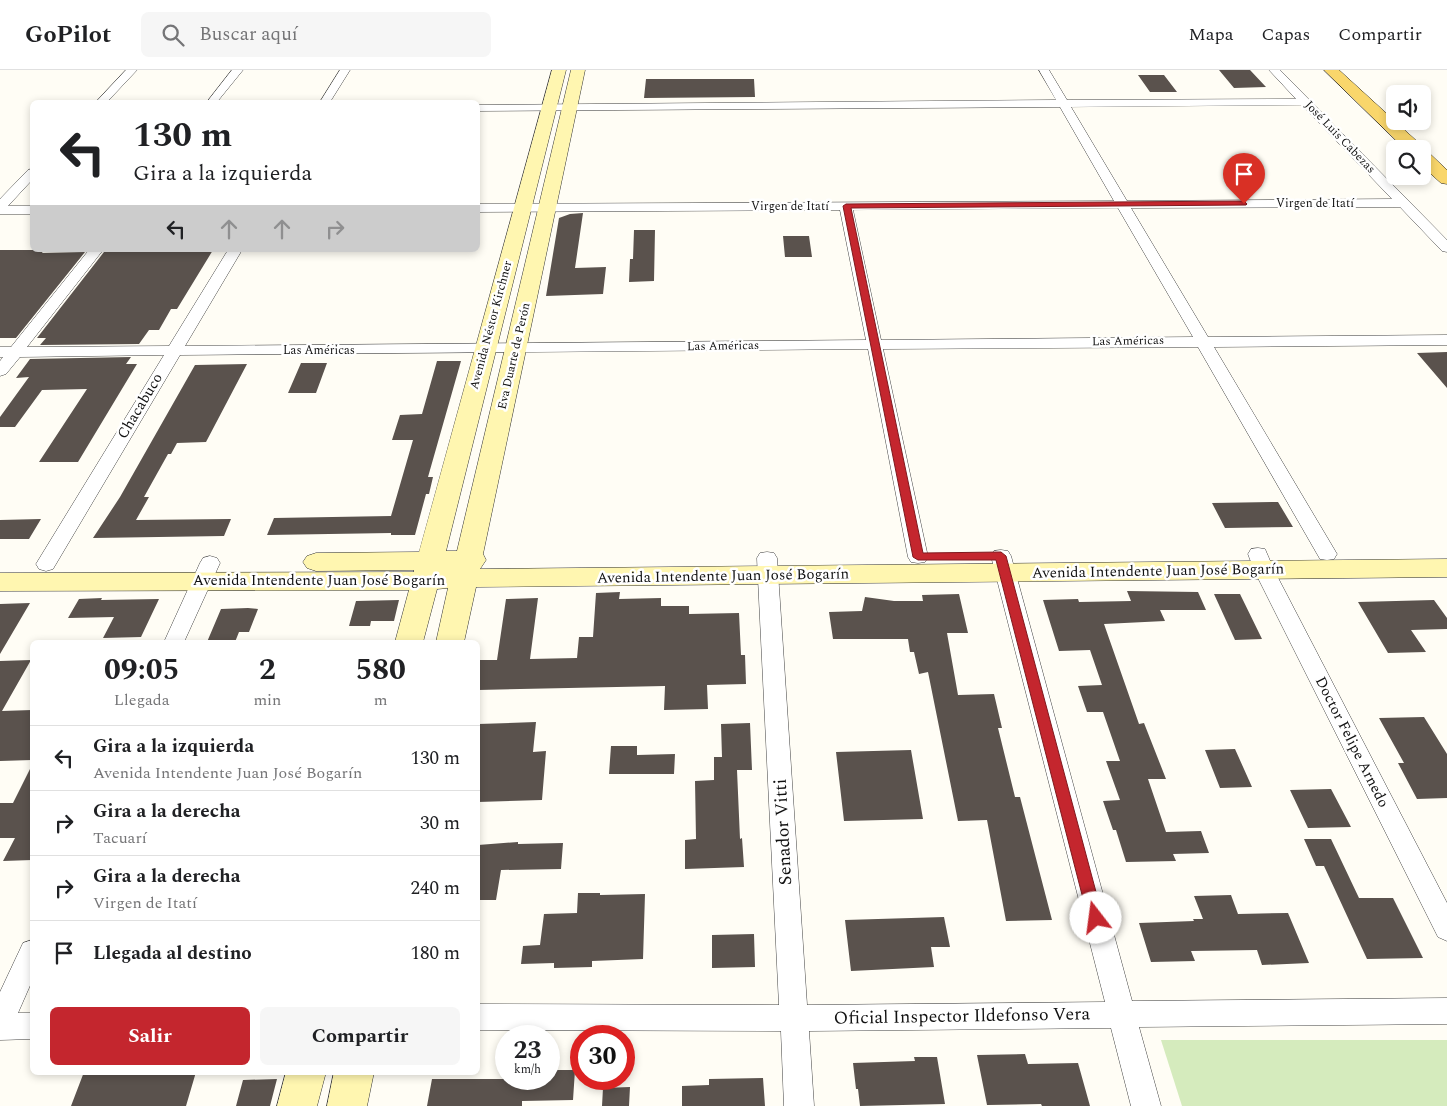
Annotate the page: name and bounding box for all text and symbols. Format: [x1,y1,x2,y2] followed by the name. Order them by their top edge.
[141,12,491,57] search box
[25,17,111,53] text: GoPilot
[199,20,298,49] text: Buscar aquí
[159,21,187,49] icon: search
[1188,21,1234,48] text: Mapa
[1262,21,1310,48] text: Capas
[1338,21,1422,48] text: Compartir
[1386,85,1431,185] map controls
[1386,85,1431,130] button: sound
[1300,96,1380,178] street label: José Luis Cabezas
[133,109,232,162] text: 130 m
[50,120,115,185] icon: left
[1386,140,1431,185] button: search
[1223,153,1265,204] pin
[133,157,312,190] text: Gira a la izquierda
[1230,160,1258,188] icon: arrive
[1276,194,1355,213] street label: Virgen de Itatí
[751,197,830,216] street label: Virgen de Itatí
[162,215,190,243] icon: left
[215,215,243,243] icon: ahead
[268,215,296,243] icon: ahead
[321,215,349,243] icon: right
[465,258,517,392] street label: Avenida Néstor Kirchner
[492,301,536,411] street label: Eva Duarte de Perón
[1092,331,1164,351] street label: Las Américas
[687,336,759,356] street label: Las Américas
[283,341,355,360] street label: Las Américas
[111,369,169,443] street label: Chacabuco
[1032,557,1285,585] street label: Avenida Intendente Juan José Bogarín
[597,562,850,590] street label: Avenida Intendente Juan José Bogarín
[193,569,445,592] street label: Avenida Intendente Juan José Bogarín
[104,647,179,693] text: 09:05
[259,647,276,693] text: 2
[355,647,406,693] text: 580
[1309,672,1395,812] street label: Doctor Felipe Arnedo
[114,688,170,712] text: Llegada
[253,688,281,712] text: min
[374,688,388,712] text: m
[93,732,254,761] text: Gira a la izquierda
[50,744,78,772] icon: left
[410,744,460,773] text: 130 m
[93,761,362,785] text: Avenida Intendente Juan José Bogarín
[767,778,799,886] street label: Senador Vitti
[93,797,240,826] text: Gira a la derecha
[50,809,78,837] icon: right
[420,809,460,838] text: 30 m
[93,826,147,850] text: Tacuarí
[93,862,240,891] text: Gira a la derecha
[50,874,78,902] icon: right
[410,874,460,903] text: 240 m
[93,891,197,915] text: Virgen de Itatí
[1069,891,1121,943] position arrow
[50,939,78,967] icon: arrive
[93,939,252,968] text: Llegada al destino
[410,939,460,968] text: 180 m
[833,1000,1091,1032] street label: Oficial Inspector Ildefonso Vera
[50,1007,250,1065] button: Salir
[260,1007,460,1065] button: Compartir
[570,1025,635,1090] speed limit sign: 30
[513,1032,542,1070] text: 23
[514,1060,541,1079] text: km/h

